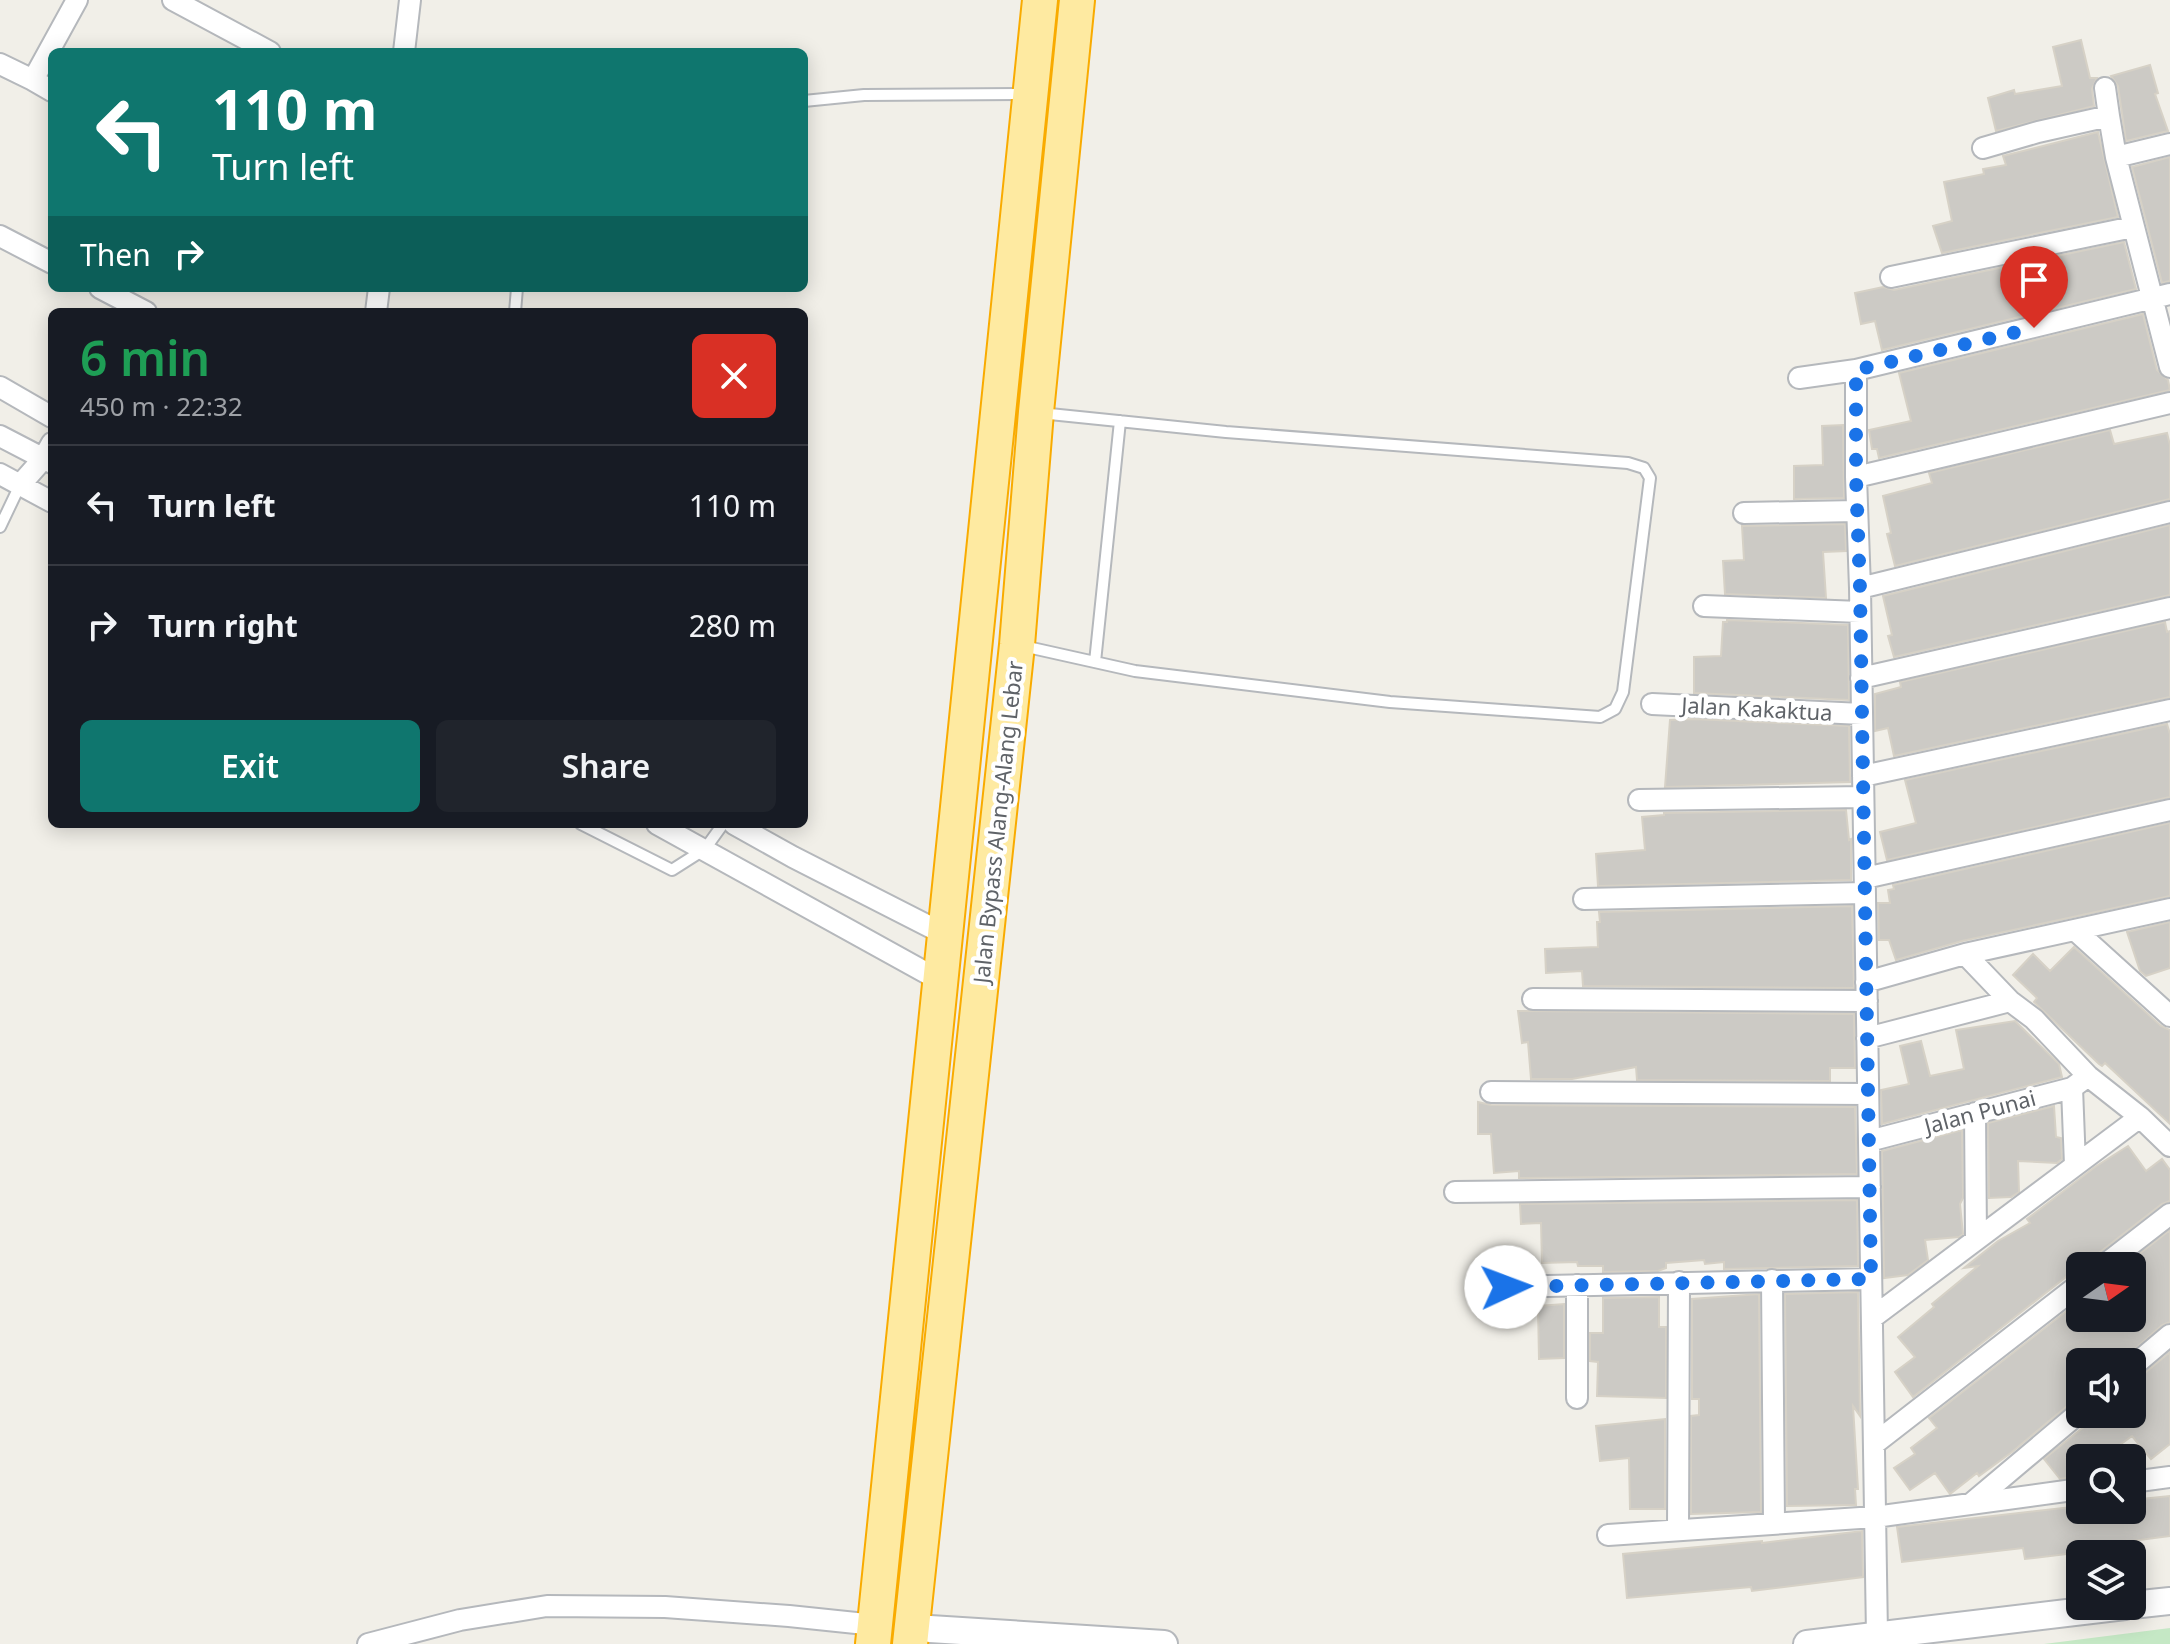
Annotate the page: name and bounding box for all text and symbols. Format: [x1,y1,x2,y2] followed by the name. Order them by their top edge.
[212,70,377,146] text: 110 m
[80,80,184,184] icon: left
[212,142,354,191] text: Turn left
[167,232,211,276] icon: right
[80,234,151,275] text: Then
[2000,246,2068,328] pin
[2012,258,2056,302] icon: arrive
[80,325,210,390] text: 6 min
[692,334,776,418] button: close
[80,388,243,424] text: 450 m · 22:32
[80,483,124,527] icon: left
[148,485,276,526] text: Turn left
[689,485,776,526] text: 110 m
[80,603,124,647] icon: right
[148,605,298,646] text: Turn right
[689,605,776,646] text: 280 m
[965,659,1029,987] street label: Jalan Bypass Alang-Alang Lebar
[1679,689,1833,727] street label: Jalan Kakaktua
[80,720,420,812] button: Exit
[436,720,776,812] button: Share
[1919,1082,2039,1141] street label: Jalan Punai
[1464,1245,1548,1329] position arrow
[2066,1252,2146,1332] north arrow
[2066,1252,2146,1620] map controls
[2066,1348,2146,1428] button: sound
[2066,1444,2146,1524] button: search
[2066,1540,2146,1620] button: layers

